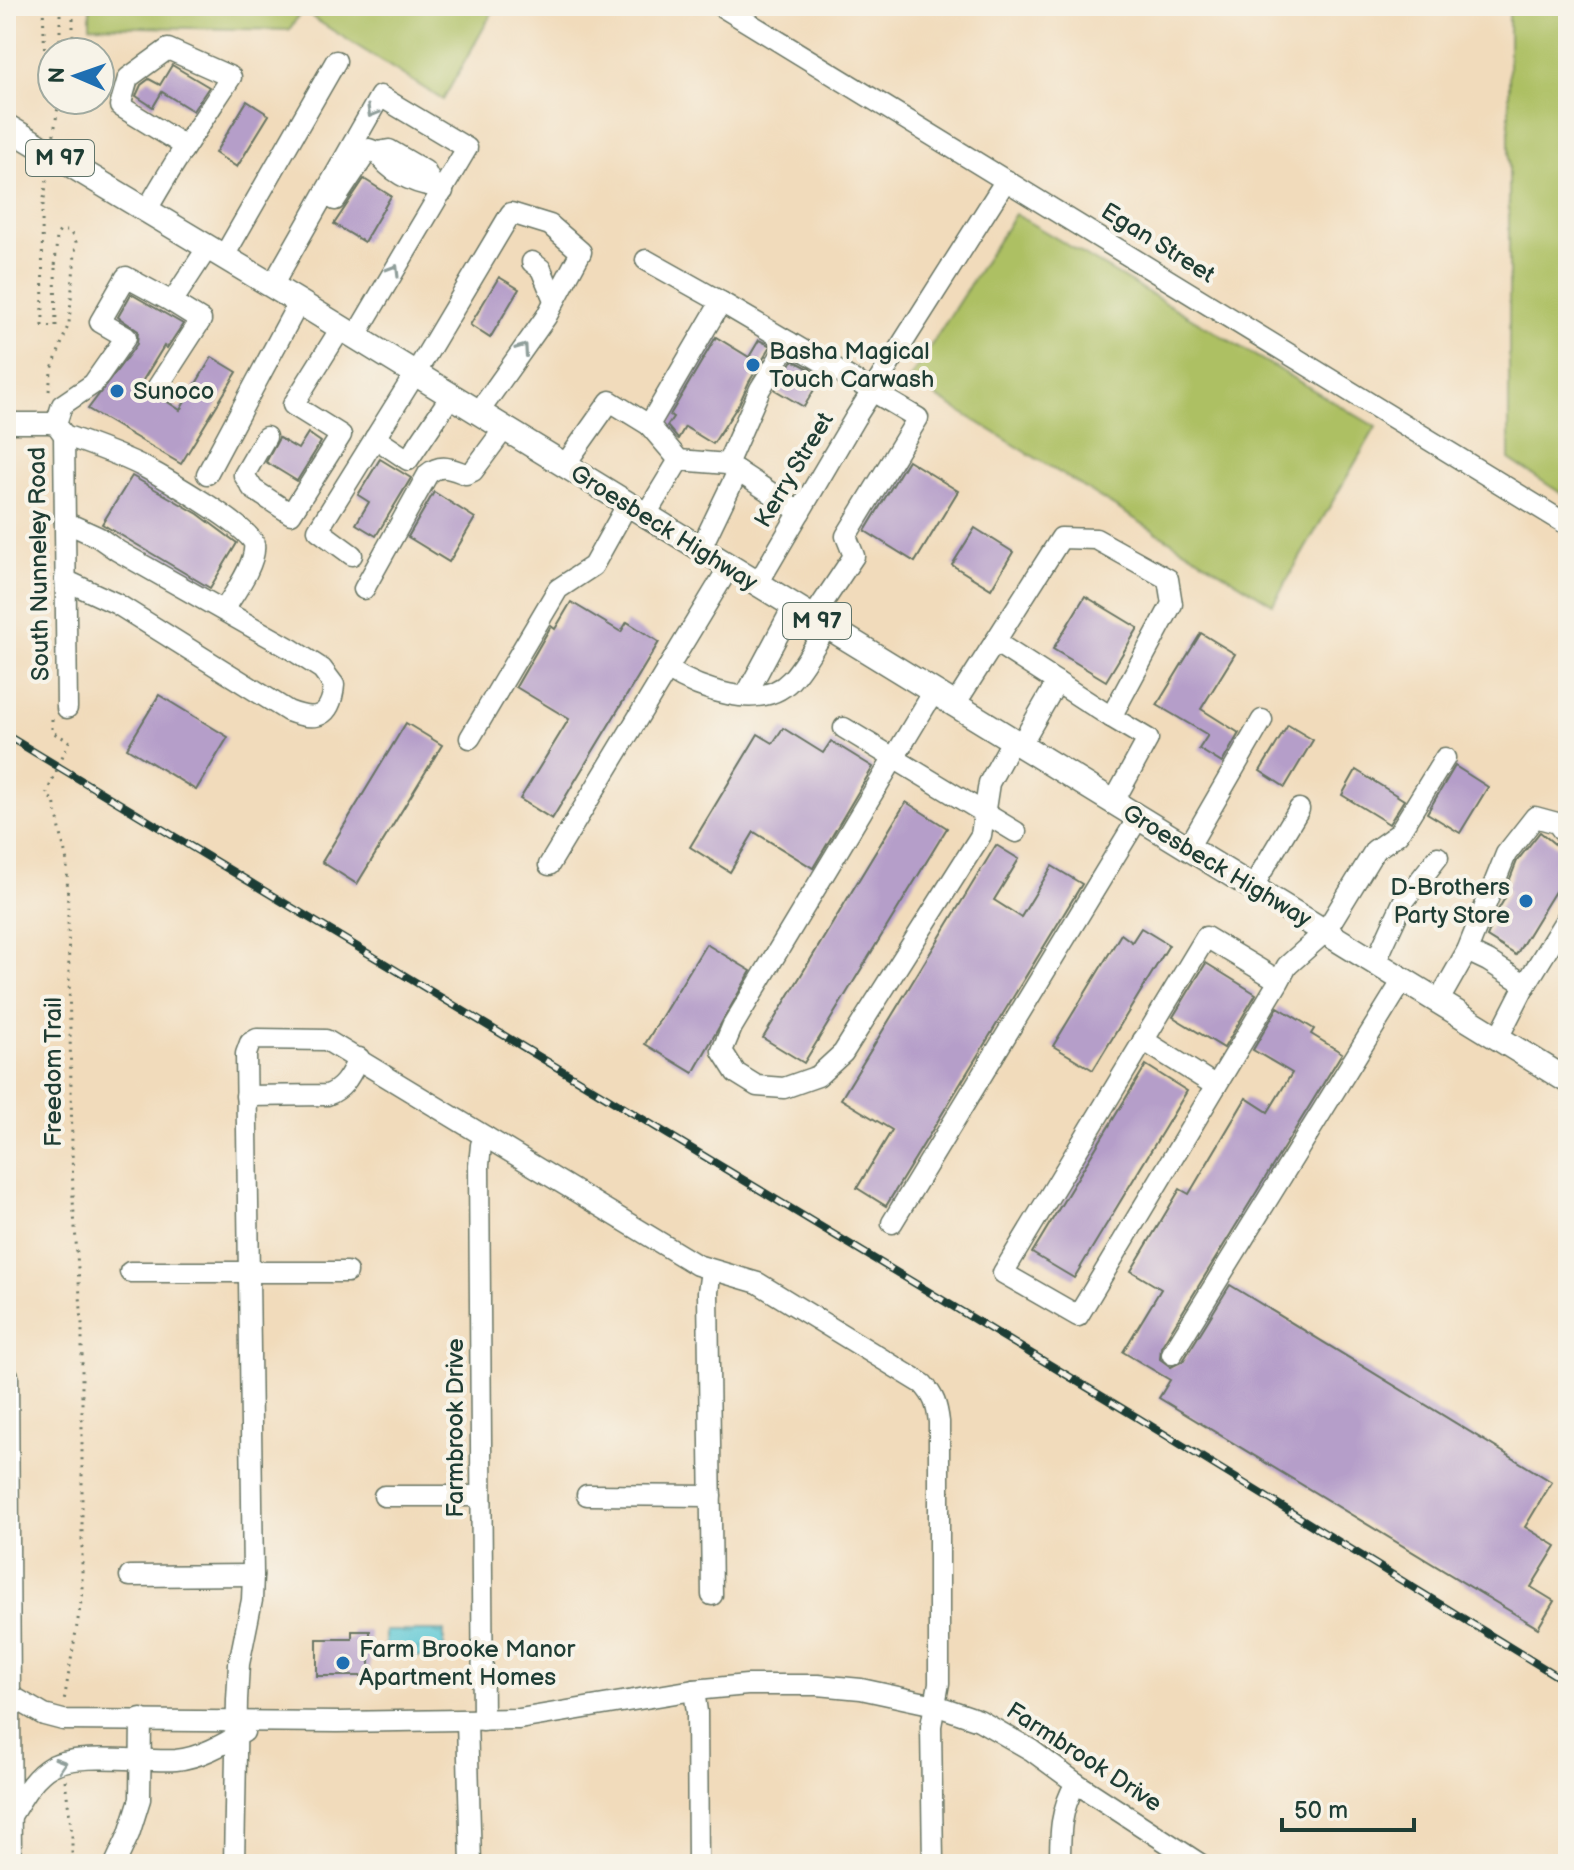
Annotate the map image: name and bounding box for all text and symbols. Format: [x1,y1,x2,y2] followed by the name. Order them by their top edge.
[36,36,116,116] north arrow
[44,67,71,84] text: N
[366,104,381,118] one-way arrow
[26,140,94,176] road number: M 97
[1096,197,1221,290] street label: Egan Street
[385,264,400,279] one-way arrow
[769,337,934,394] place label: Basha Magical Touch Carwash
[513,344,528,358] one-way arrow
[744,356,762,374] marker: Basha Magical Touch Carwash
[133,377,214,406] place label: Sunoco
[108,382,126,400] marker: Sunoco
[748,407,840,533] street label: Kerry Street
[22,447,56,681] street label: South Nunneley Road
[565,459,763,597] street label: Groesbeck Highway
[783,603,851,639] road number: M 97
[1117,798,1317,934] street label: Groesbeck Highway
[1390,873,1510,930] place label: D-Brothers Party Store
[1517,892,1535,910] marker: D-Brothers Party Store
[39,997,68,1147] street label: Freedom Trail
[441,1338,470,1518] street label: Farmbrook Drive
[359,1635,576,1692] place label: Farm Brooke Manor Apartment Homes
[334,1654,352,1672] marker: Farm Brooke Manor Apartment Homes
[1001,1696,1167,1818] street label: Farmbrook Drive
[53,1758,67,1774] one-way arrow
[1282,1782,1414,1832] scale bar
[1294,1796,1348,1825] text: 50 m

